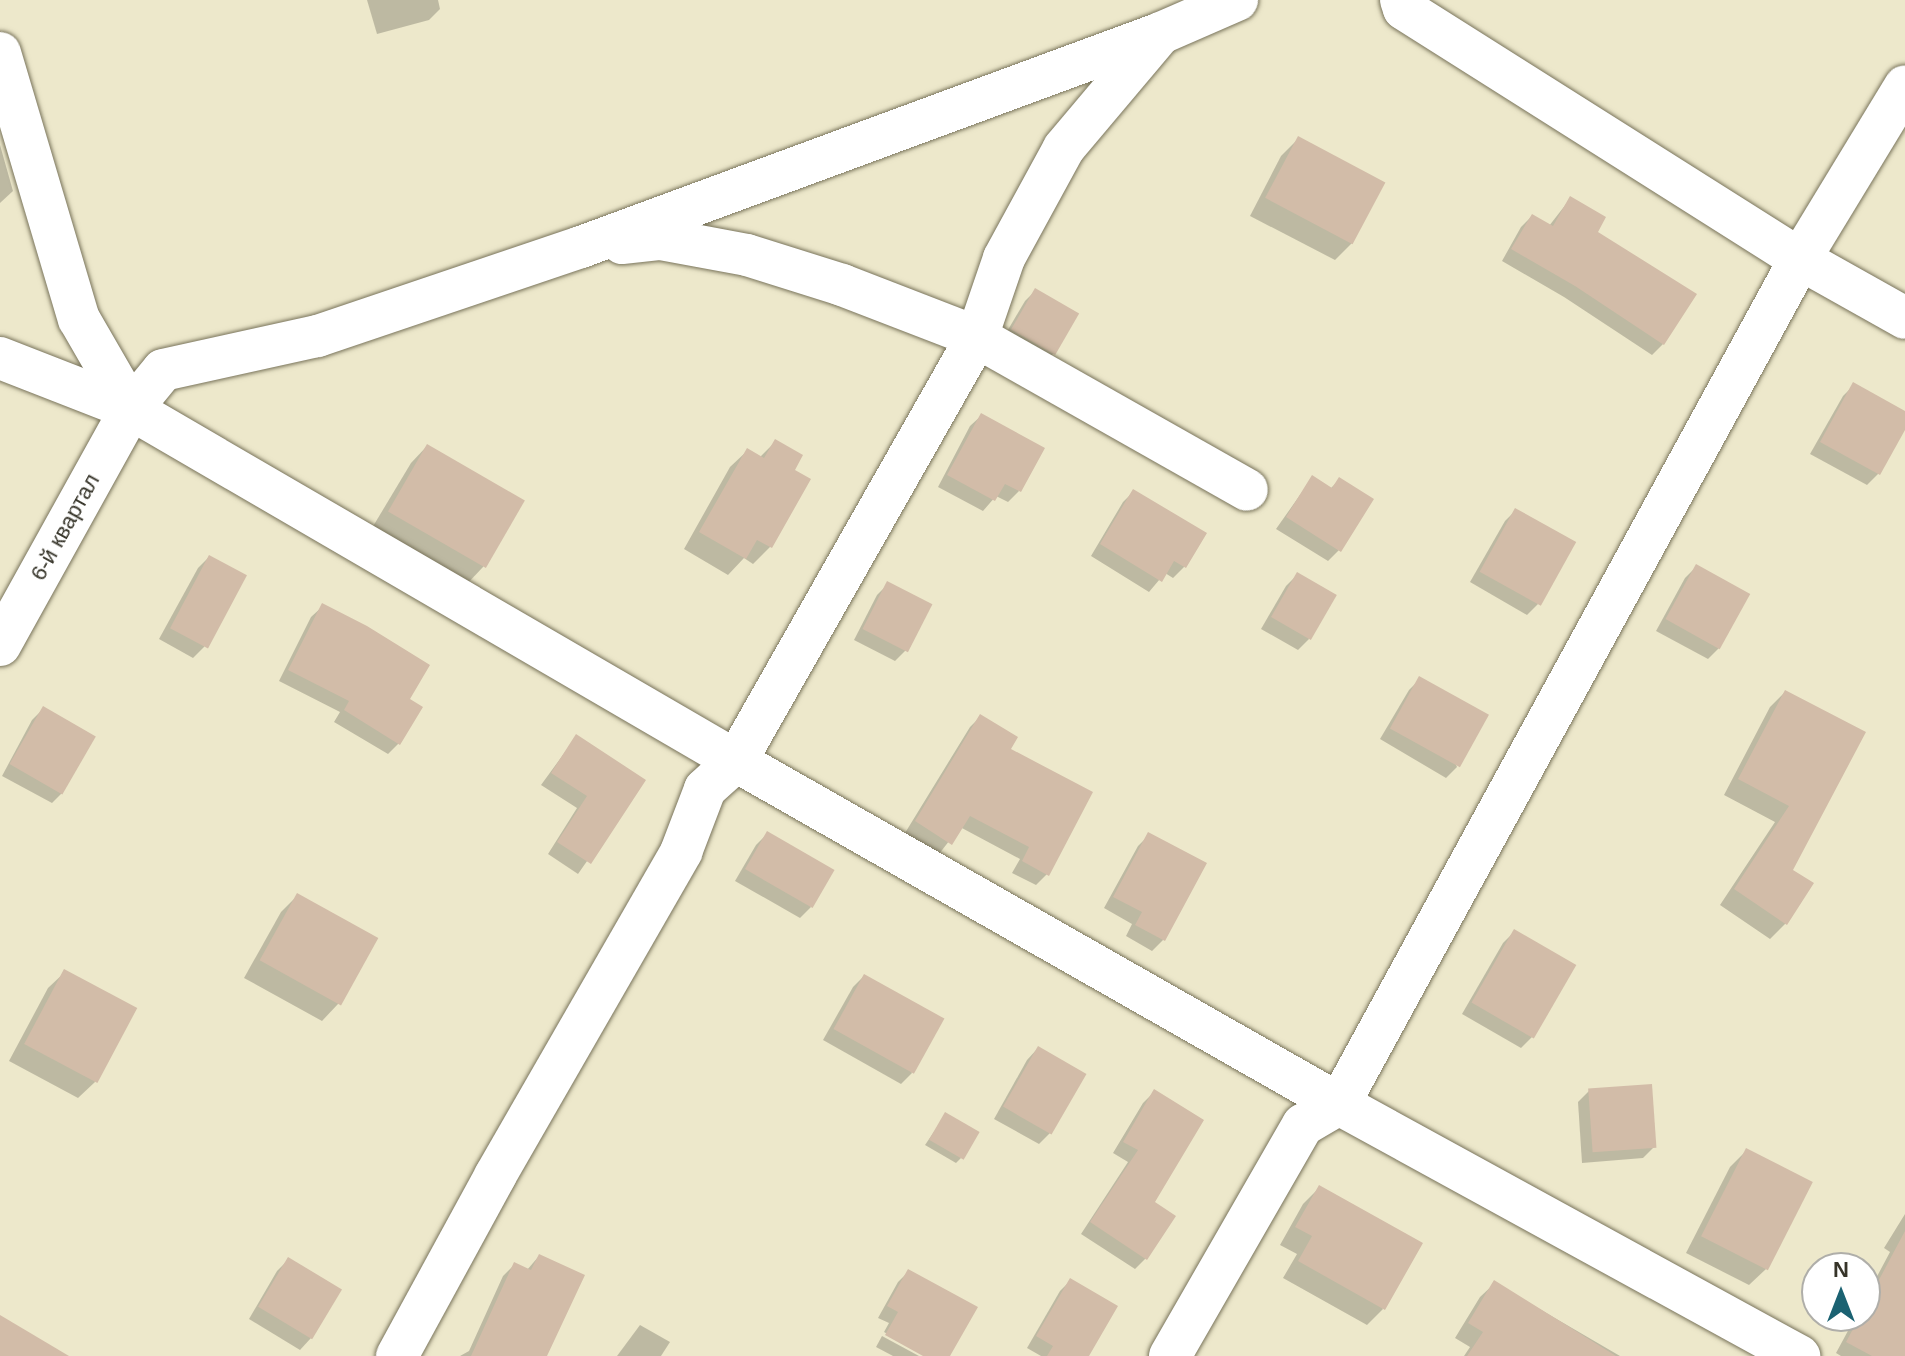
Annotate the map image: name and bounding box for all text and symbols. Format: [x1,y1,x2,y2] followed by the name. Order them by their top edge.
[25,469,105,585] street label: 6-й квартал
[1801,1252,1881,1332] north arrow
[1833,1257,1849,1282] text: N

